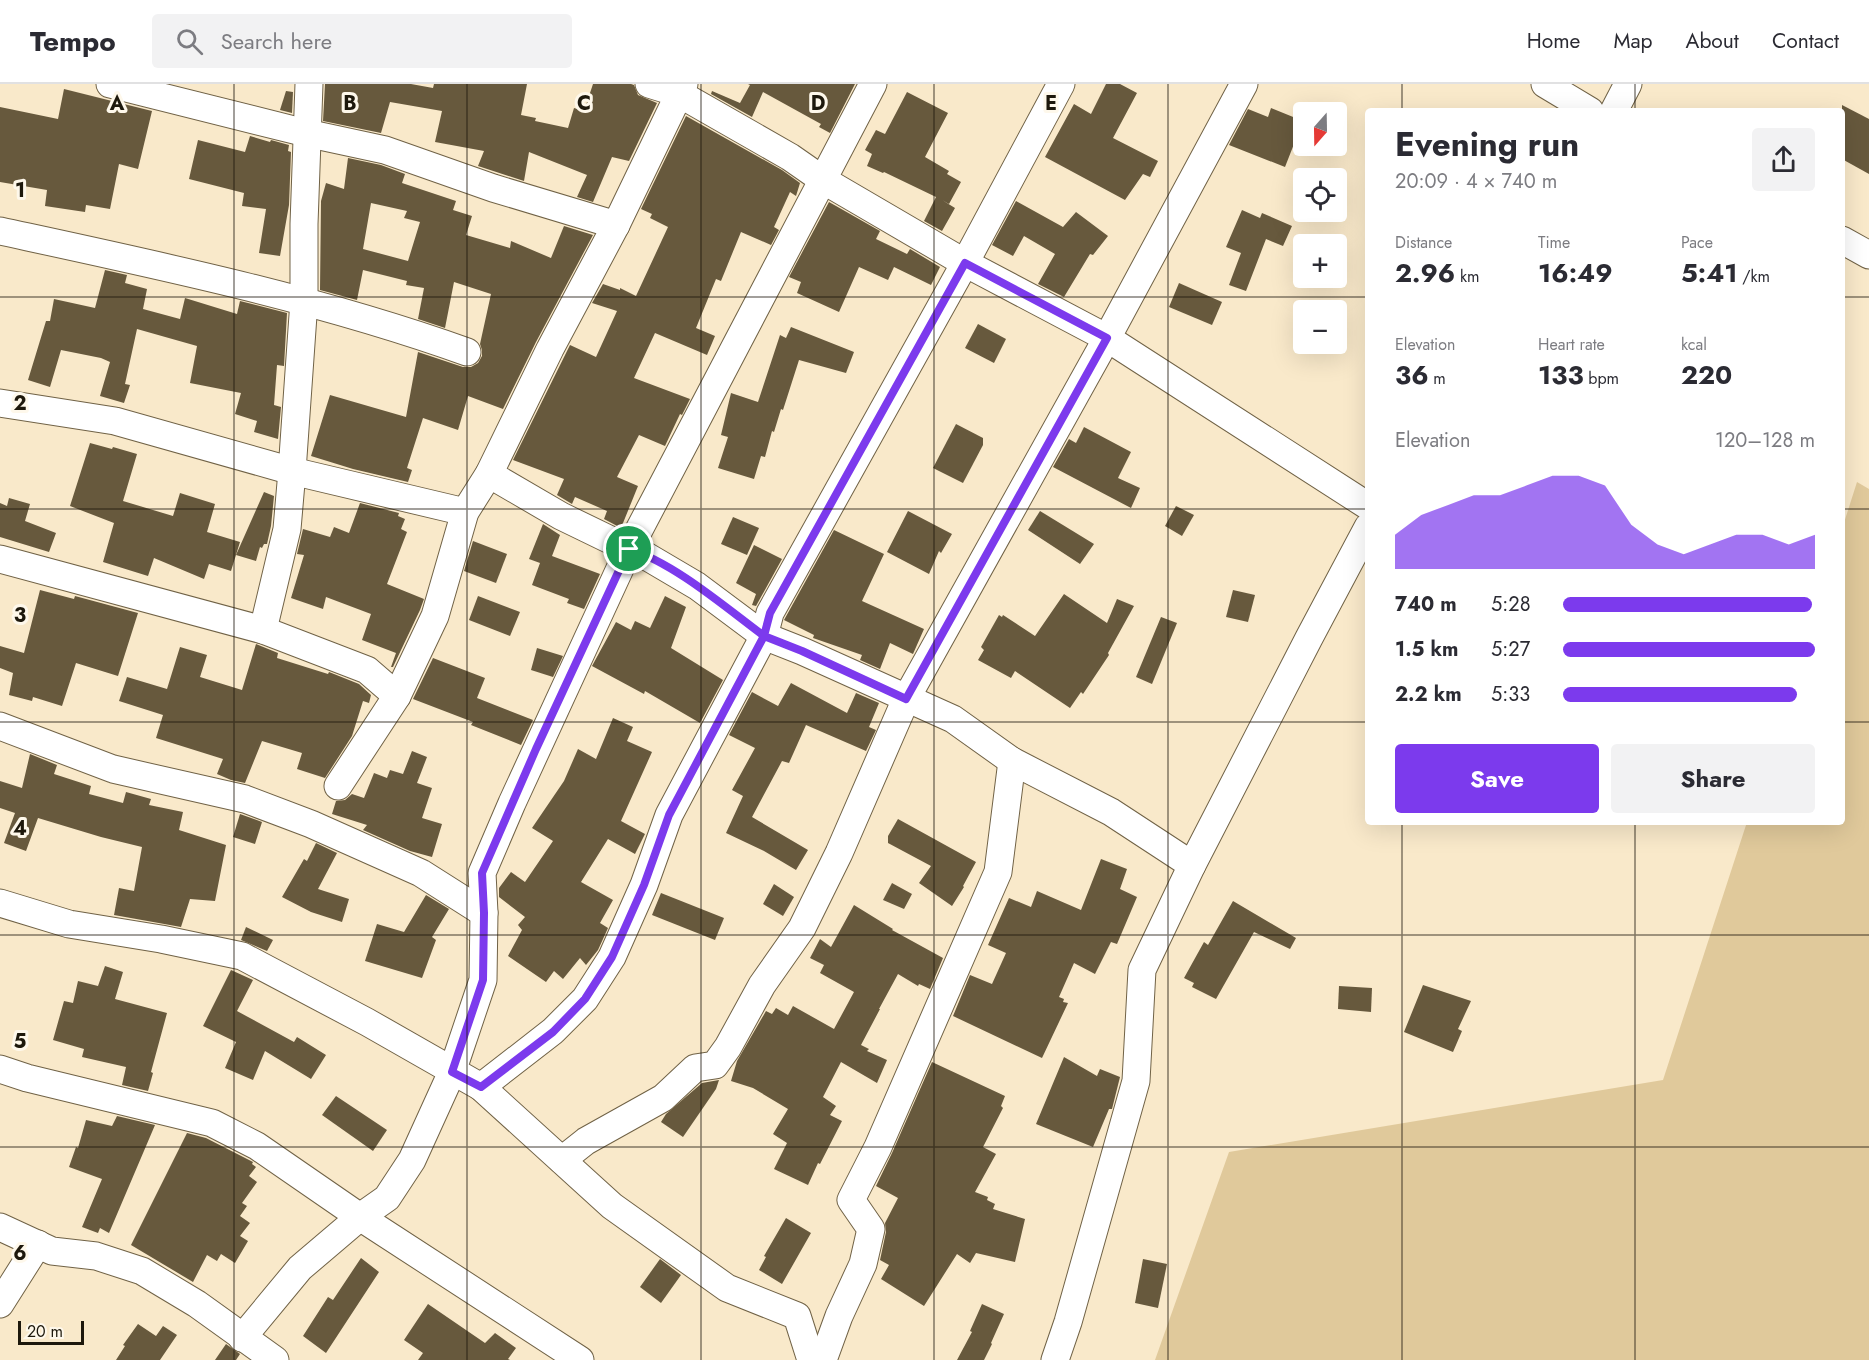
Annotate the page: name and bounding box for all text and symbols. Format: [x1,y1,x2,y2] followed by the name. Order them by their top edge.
[152,14,572,68] search box
[30,21,116,62] text: Tempo
[173,25,206,58] icon: search
[221,25,332,57] text: Search here
[1527,26,1580,56] text: Home
[1613,26,1653,56] text: Map
[1686,26,1739,56] text: About
[1772,26,1839,56] text: Contact
[109,89,125,118] text: A
[343,89,357,118] text: B
[577,89,591,118] text: C
[811,89,825,118] text: D
[1045,89,1057,118] text: E
[1293,102,1347,156] north arrow
[1293,102,1347,354] map controls
[1395,121,1579,168] text: Evening run
[1752,128,1815,191] button: share
[1395,167,1557,196] text: 20:09 · 4 × 740 m
[1293,168,1347,222] button: locate
[15,176,25,205] text: 1
[1395,231,1452,254] text: Distance
[1538,231,1570,254] text: Time
[1681,231,1713,254] text: Pace
[1293,234,1347,288] button: +
[1395,254,1455,292] text: 2.96
[1538,254,1613,292] text: 16:49
[1681,254,1738,292] text: 5:41
[1455,265,1480,288] text: km
[1738,265,1770,288] text: /km
[1293,300,1347,354] button: −
[1395,333,1455,356] text: Elevation
[1538,333,1605,356] text: Heart rate
[1681,333,1707,356] text: kcal
[1395,356,1429,394] text: 36
[1538,356,1584,394] text: 133
[1681,356,1732,394] text: 220
[1429,367,1446,390] text: m
[1584,367,1619,390] text: bpm
[13,389,27,418] text: 2
[1395,426,1470,455] text: Elevation
[1715,426,1815,455] text: 120–128 m
[603,523,654,574] pin
[612,532,645,565] icon: arrive
[1395,590,1457,619] text: 740 m
[1491,590,1531,619] text: 5:28
[14,601,26,630] text: 3
[1395,635,1458,664] text: 1.5 km
[1491,635,1530,664] text: 5:27
[1395,680,1462,709] text: 2.2 km
[1491,680,1530,709] text: 5:33
[1395,744,1599,813] button: Save
[1611,744,1815,813] button: Share
[13,814,27,843] text: 4
[14,1027,27,1056] text: 5
[13,1239,27,1268] text: 6
[18,1318,84,1346] scale bar
[27,1320,63,1343] text: 20 m

